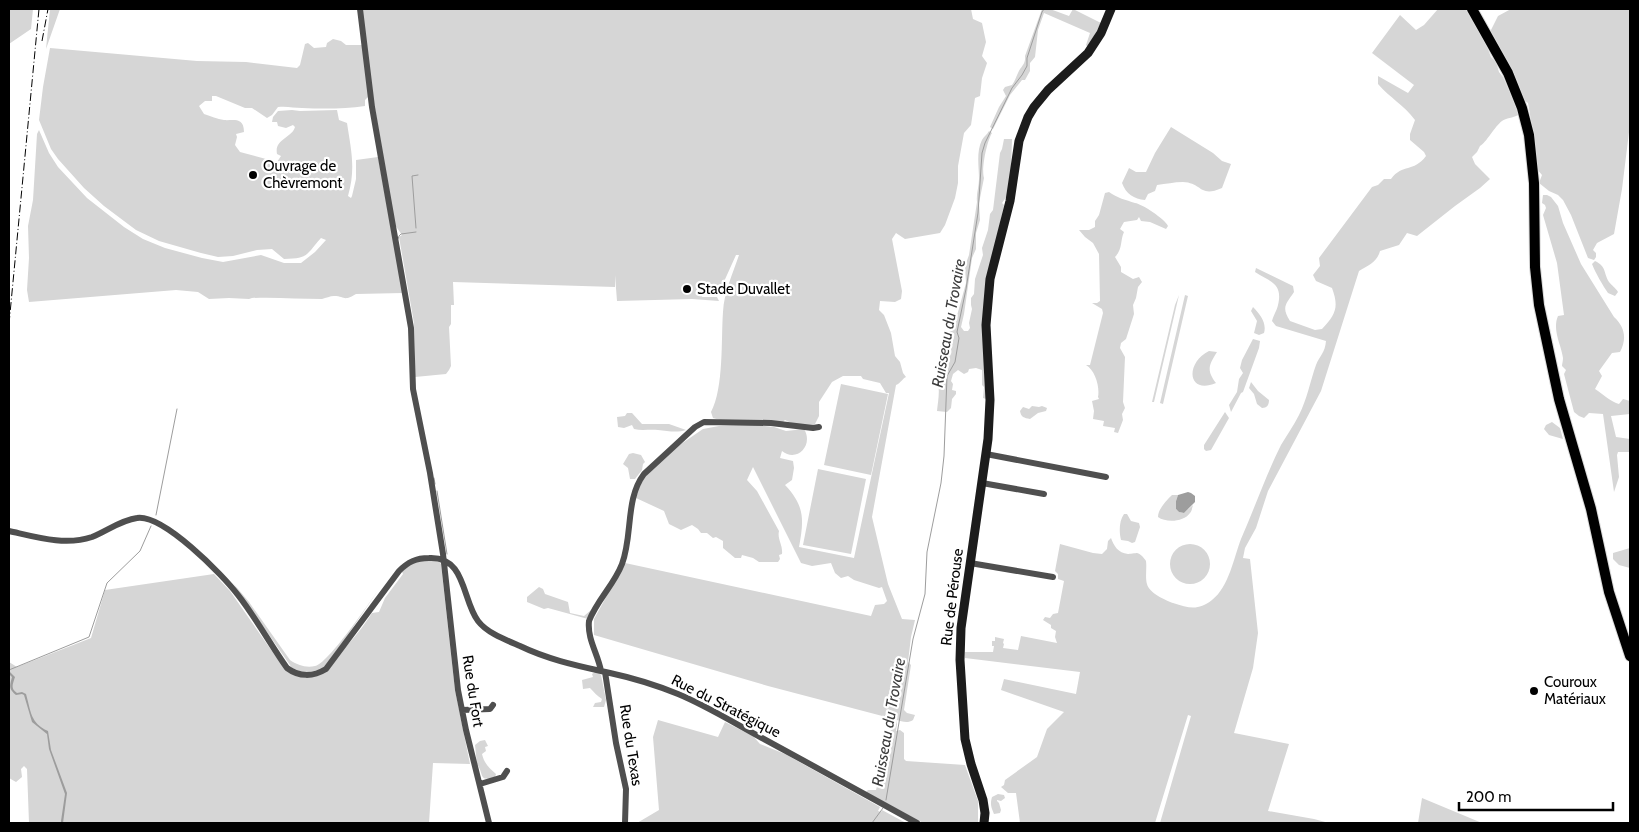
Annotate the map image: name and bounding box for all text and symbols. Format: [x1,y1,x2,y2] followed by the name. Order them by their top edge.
[263,157,342,192] place label: Ouvrage de Chèvremont
[247,169,259,181] marker: Ouvrage de Chèvremont
[928,257,969,389] water label: Ruisseau du Trovaire
[697,280,790,298] place label: Stade Duvallet
[681,283,693,295] marker: Stade Duvallet
[937,547,967,647] street label: Rue de Pérouse
[458,654,488,728] street label: Rue du Fort
[868,656,909,788] water label: Ruisseau du Trovaire
[668,671,784,741] street label: Rue du Stratégique
[1544,673,1606,708] place label: Couroux Matériaux
[1528,685,1540,697] marker: Couroux Matériaux
[616,703,646,787] street label: Rue du Texas
[1459,780,1613,812] scale bar
[1466,788,1511,806] text: 200 m

